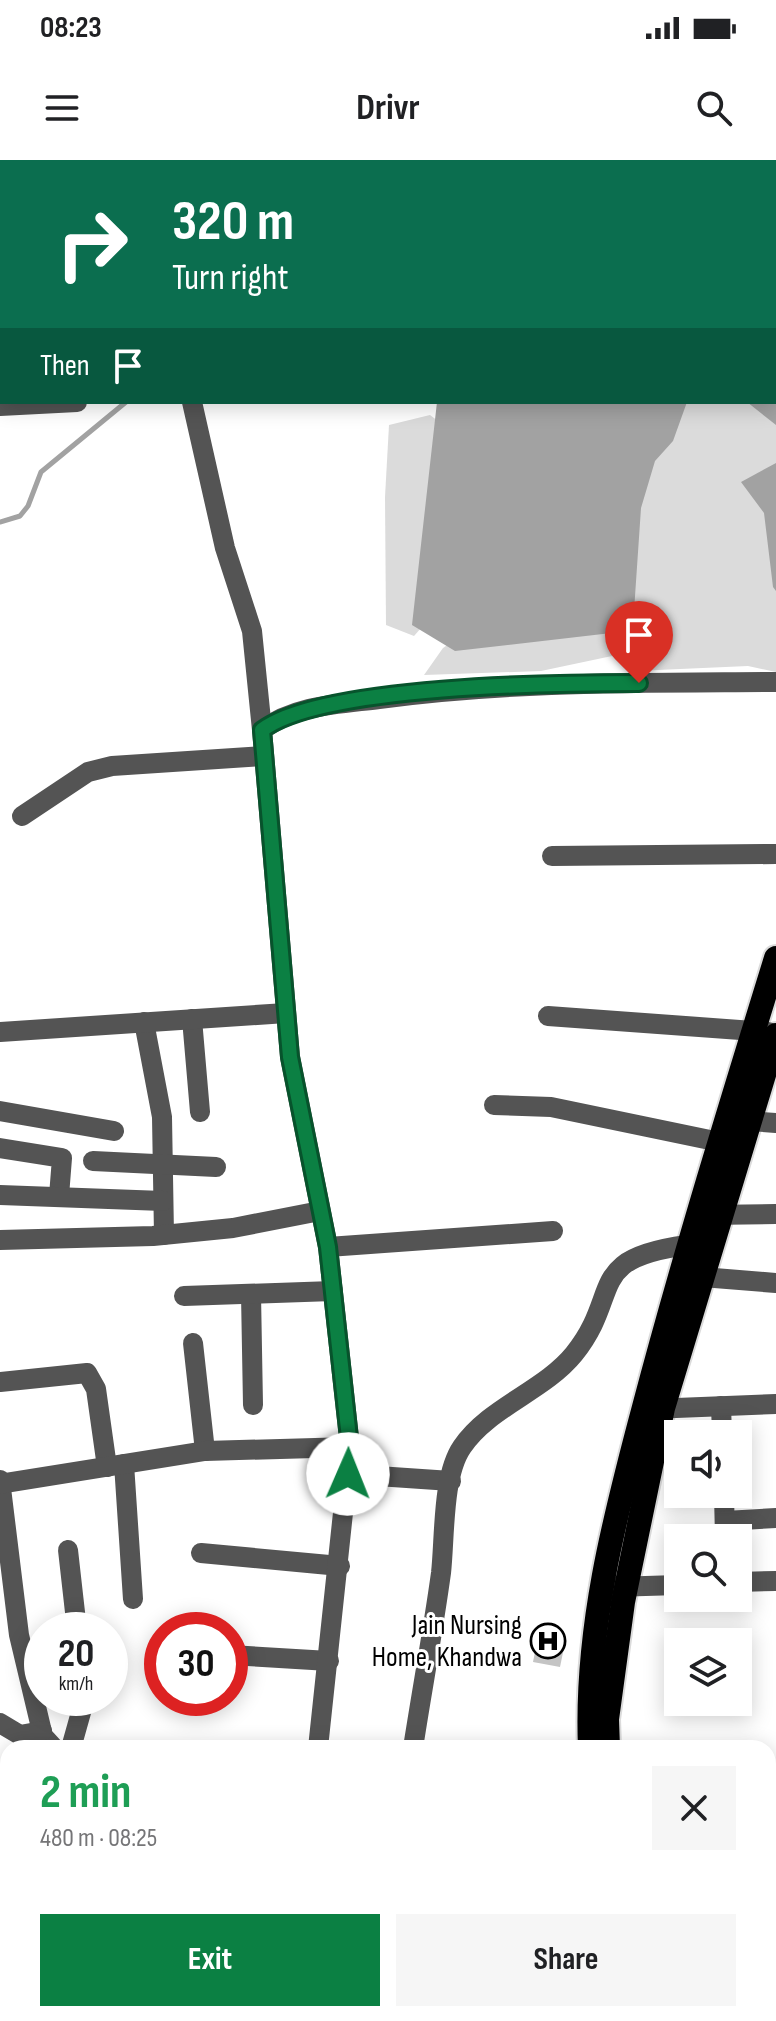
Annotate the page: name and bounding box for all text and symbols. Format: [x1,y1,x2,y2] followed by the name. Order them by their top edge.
[40,10,102,46] text: 08:23
[40,86,84,130] icon: menu
[692,86,736,130] icon: search
[356,87,420,130] text: Drivr
[172,189,294,256] text: 320 m
[40,192,144,296] icon: right
[172,257,289,300] text: Turn right
[106,344,150,388] icon: arrive
[40,348,90,384] text: Then
[605,601,673,683] pin
[617,613,661,657] icon: arrive
[664,1420,752,1716] map controls
[664,1420,752,1508] button: sound
[306,1432,390,1516] position arrow
[664,1524,752,1612] button: search
[372,1609,522,1674] place label: Jain Nursing Home, Khandwa
[144,1612,248,1716] speed limit sign: 30
[529,1622,567,1660] hospital icon: Jain Nursing Home, Khandwa
[664,1628,752,1716] button: layers
[58,1630,94,1678] text: 20
[59,1672,93,1696] text: km/h
[40,1764,131,1821] text: 2 min
[652,1766,736,1850] button: close
[40,1823,157,1854] text: 480 m · 08:25
[40,1914,380,2006] button: Exit
[396,1914,736,2006] button: Share

